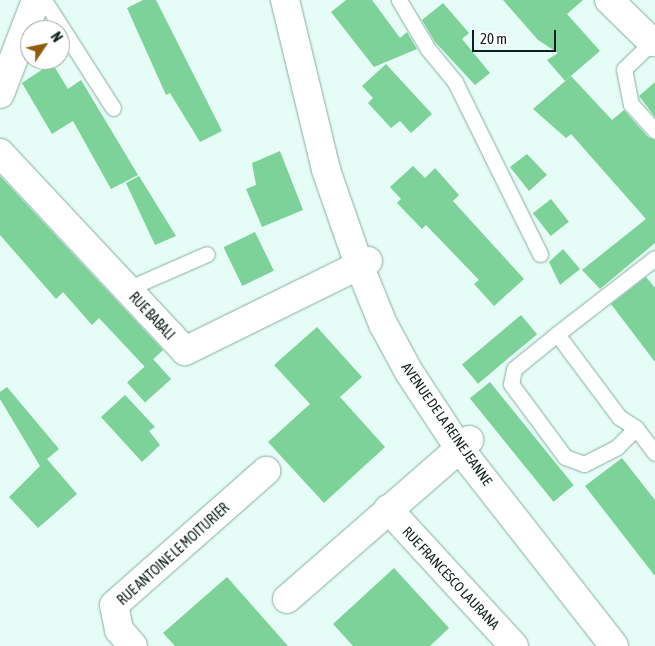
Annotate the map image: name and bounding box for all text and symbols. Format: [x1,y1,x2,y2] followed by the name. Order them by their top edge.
[20,20,70,70] north arrow
[475,20,559,52] scale bar
[48,29,66,45] text: N
[480,30,507,47] text: 20 m
[126,289,178,343] street label: RUE BABALI
[398,359,496,489] street label: AVENUE DE LA REINE JEANNE
[114,499,232,609] street label: RUE ANTOINE LE MOITURIER
[399,523,503,633] street label: RUE FRANCESCO LAURANA

